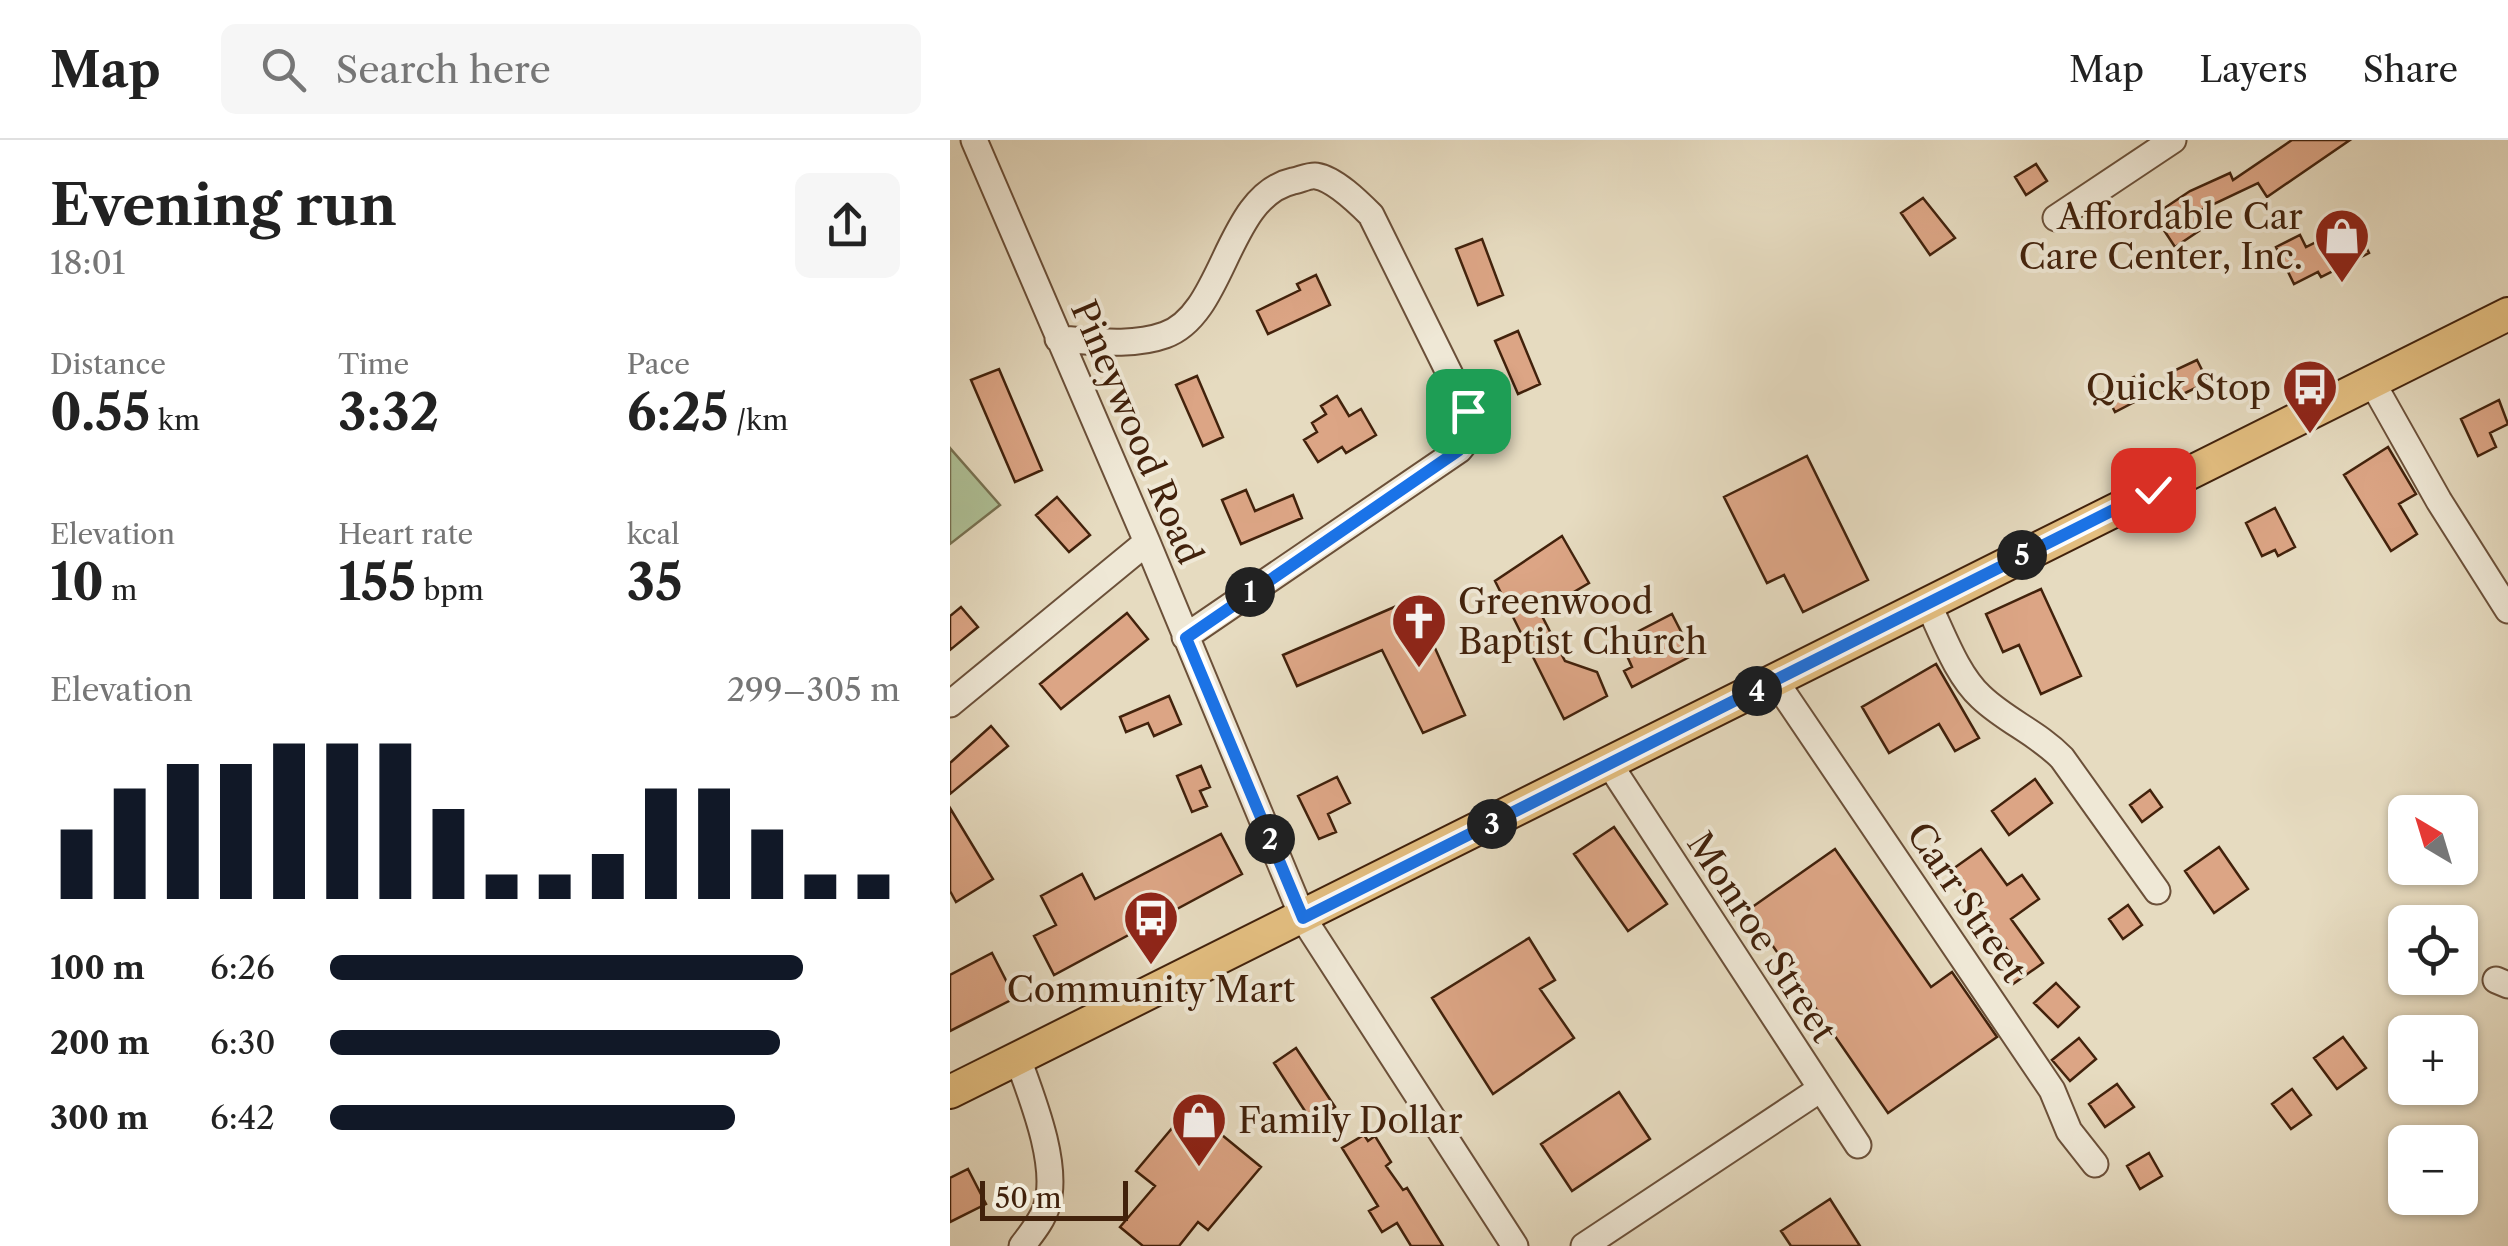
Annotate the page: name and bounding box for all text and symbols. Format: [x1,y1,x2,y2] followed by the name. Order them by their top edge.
[221,24,921,114] search box
[50,40,161,99] text: Map
[256,42,311,97] icon: search
[336,46,551,93] text: Search here
[2069,48,2144,91] text: Map
[2199,48,2308,91] text: Layers
[2363,48,2458,91] text: Share
[50,172,397,239] text: Evening run
[795,173,900,278] button: share
[2019,195,2303,278] place label: Affordable Car Care Center, Inc.
[2312,206,2372,285] shop icon: Affordable Car Care Center, Inc.
[50,243,125,282] text: 18:01
[1062,294,1212,570] street label: Pineywood Road
[50,347,166,381] text: Distance
[338,347,409,381] text: Time
[627,347,690,381] text: Pace
[2280,357,2340,436] bus stop icon: Quick Stop
[2086,366,2271,409] place label: Quick Stop
[1426,369,1511,454] pin
[50,381,150,443] text: 0.55
[338,381,439,443] text: 3:32
[627,381,729,443] text: 6:25
[1441,384,1496,439] icon: arrive
[150,403,200,437] text: km
[729,403,788,437] text: /km
[2111,448,2196,533] pin
[2126,463,2181,518] icon: check
[50,517,175,551] text: Elevation
[338,517,473,551] text: Heart rate
[627,517,680,551] text: kcal
[1997,530,2047,580] pin: 5
[2014,538,2030,572] text: 5
[50,551,104,613] text: 10
[338,551,416,613] text: 155
[627,551,683,613] text: 35
[1225,567,1275,617] pin: 1
[104,573,137,607] text: m
[416,573,484,607] text: bpm
[1244,575,1256,609] text: 1
[1458,580,1707,663] place label: Greenwood Baptist Church
[1389,591,1449,670] church icon: Greenwood Baptist Church
[1732,666,1782,716] pin: 4
[50,670,193,709] text: Elevation
[727,670,900,709] text: 299–305 m
[1749,674,1765,708] text: 4
[2388,795,2478,885] north arrow
[2388,795,2478,1215] map controls
[1467,799,1517,849] pin: 3
[1484,807,1500,841] text: 3
[1245,814,1295,864] pin: 2
[1898,814,2036,990] street label: Carr Street
[1262,822,1278,856] text: 2
[1678,824,1846,1051] street label: Monroe Street
[1121,888,1181,967] bus stop icon: Community Mart
[2388,905,2478,995] button: locate
[50,948,145,987] text: 100 m
[210,948,275,987] text: 6:26
[1007,968,1296,1011] place label: Community Mart
[2388,1015,2478,1105] button: +
[50,1023,150,1062] text: 200 m
[210,1023,276,1062] text: 6:30
[1169,1090,1229,1169] shop icon: Family Dollar
[50,1098,149,1137] text: 300 m
[210,1098,275,1137] text: 6:42
[1238,1099,1463,1142] place label: Family Dollar
[2388,1125,2478,1215] button: −
[980,1176,1128,1220] scale bar
[995,1181,1062,1215] text: 50 m

